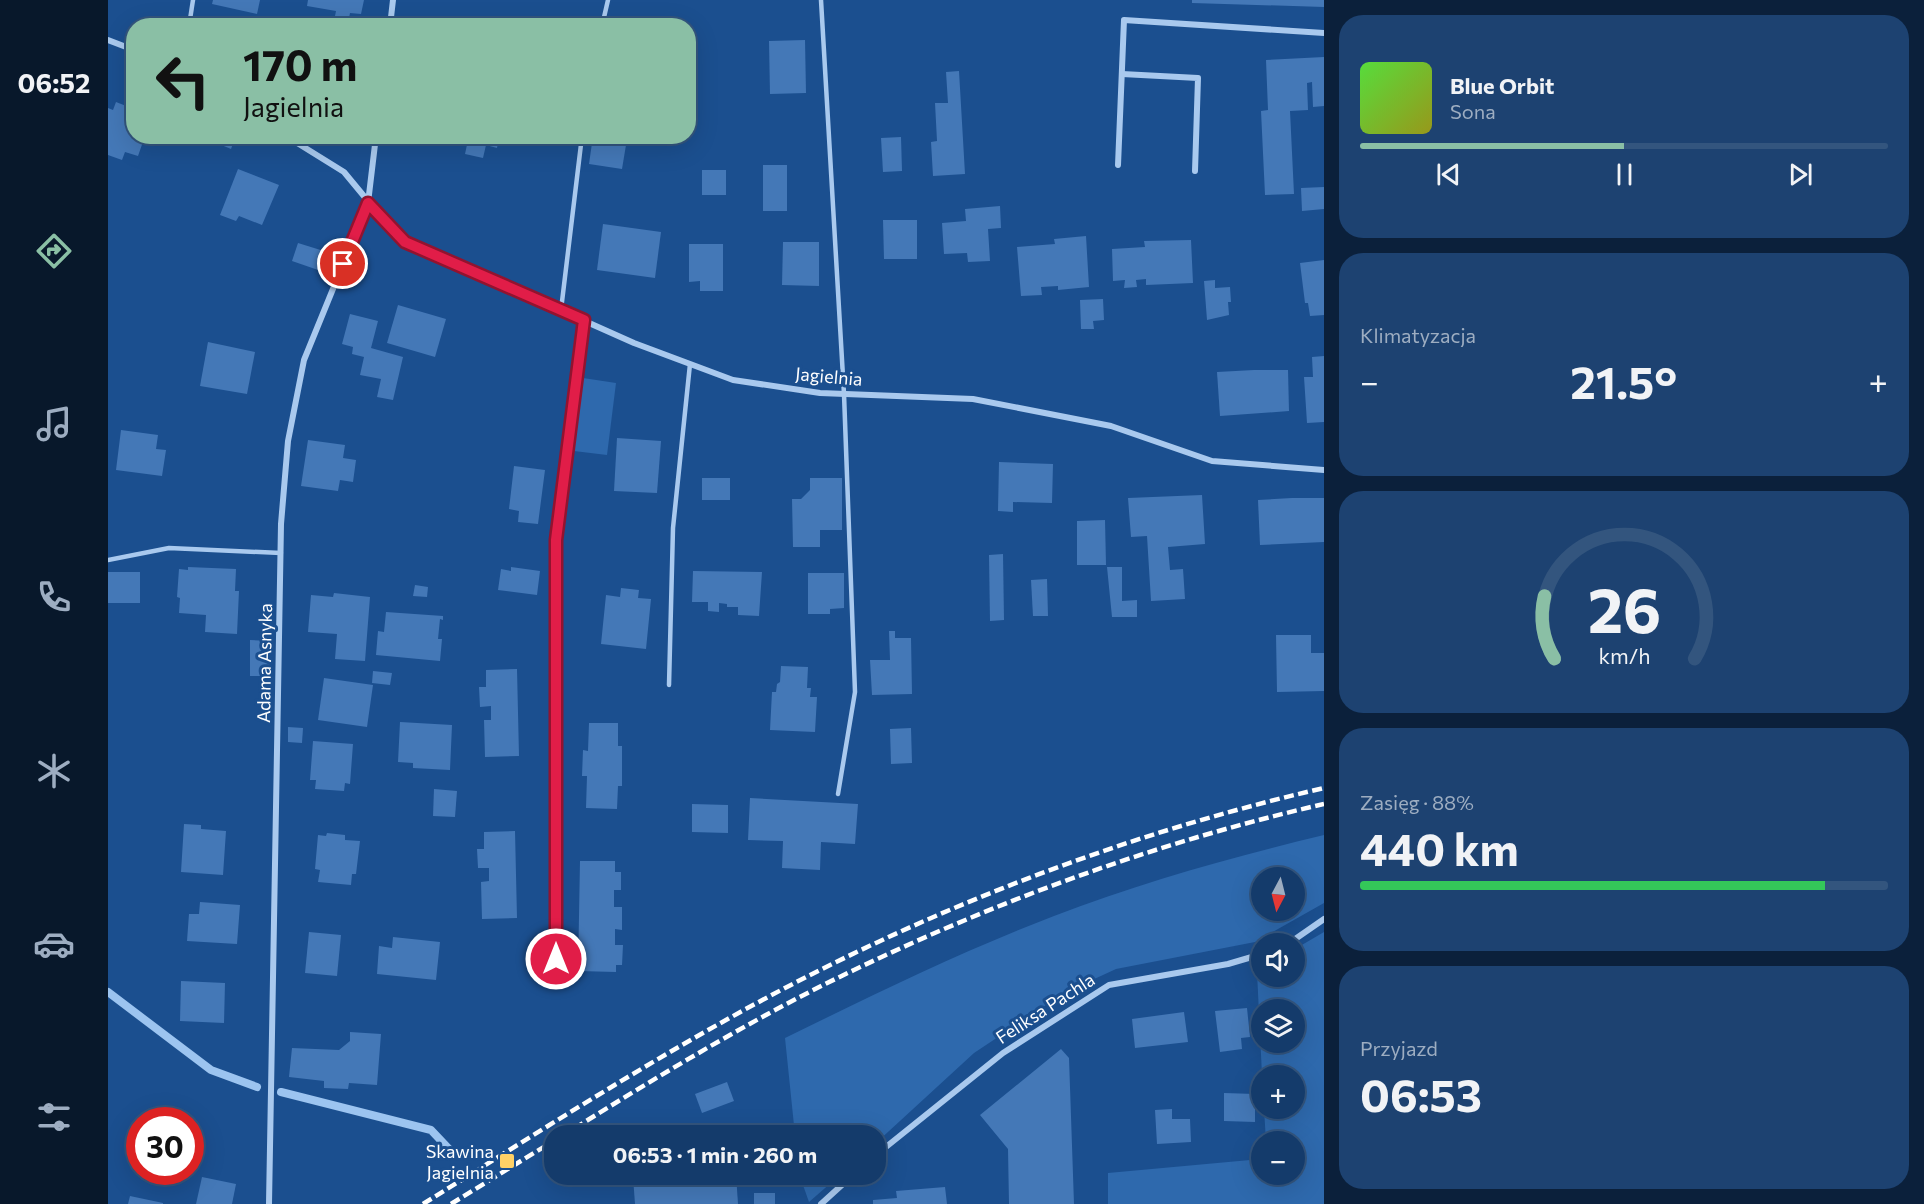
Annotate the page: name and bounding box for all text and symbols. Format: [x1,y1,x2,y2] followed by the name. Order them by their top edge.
[243,38,357,90] text: 170 m
[144,42,222,120] icon: left
[18,66,90,99] text: 06:52
[1450,72,1554,99] text: Blue Orbit
[243,90,344,123] text: Jagielnia
[1450,99,1496,123] text: Sona
[1432,158,1465,191] icon: previous
[1608,158,1641,191] icon: pause
[1784,158,1817,191] icon: next
[33,230,75,272] icon: directions
[317,238,368,289] pin
[326,247,359,280] icon: arrive
[1360,323,1476,347] text: Klimatyzacja
[1570,353,1677,408] text: 21.5°
[1360,360,1379,401] text: −
[1869,360,1888,401] text: +
[794,362,864,390] street label: Jagielnia
[33,403,75,445] icon: music
[1587,570,1661,646] text: 26
[33,576,75,618] icon: phone
[252,603,276,723] street label: Adama Asnyka
[1598,642,1650,668] text: km/h
[33,750,75,792] icon: climate
[1360,790,1474,814] text: Zasięg · 88%
[1360,820,1519,875] text: 440 km
[1251,867,1305,921] north arrow
[1251,867,1305,1185] map controls
[33,923,75,965] icon: car
[524,927,588,991] position arrow
[1251,933,1305,987] button: sound
[991,968,1099,1048] street label: Feliksa Pachla
[1251,999,1305,1053] button: layers
[1360,1036,1438,1060] text: Przyjazd
[1251,1065,1305,1119] button: +
[1360,1066,1482,1121] text: 06:53
[33,1096,75,1138] icon: filters
[126,1107,204,1185] speed limit sign: 30
[1251,1131,1305,1185] button: −
[426,1140,494,1183] place label: Skawina Jagielnia
[613,1141,817,1168] text: 06:53 · 1 min · 260 m
[498,1152,516,1170] marker: Skawina Jagielnia

